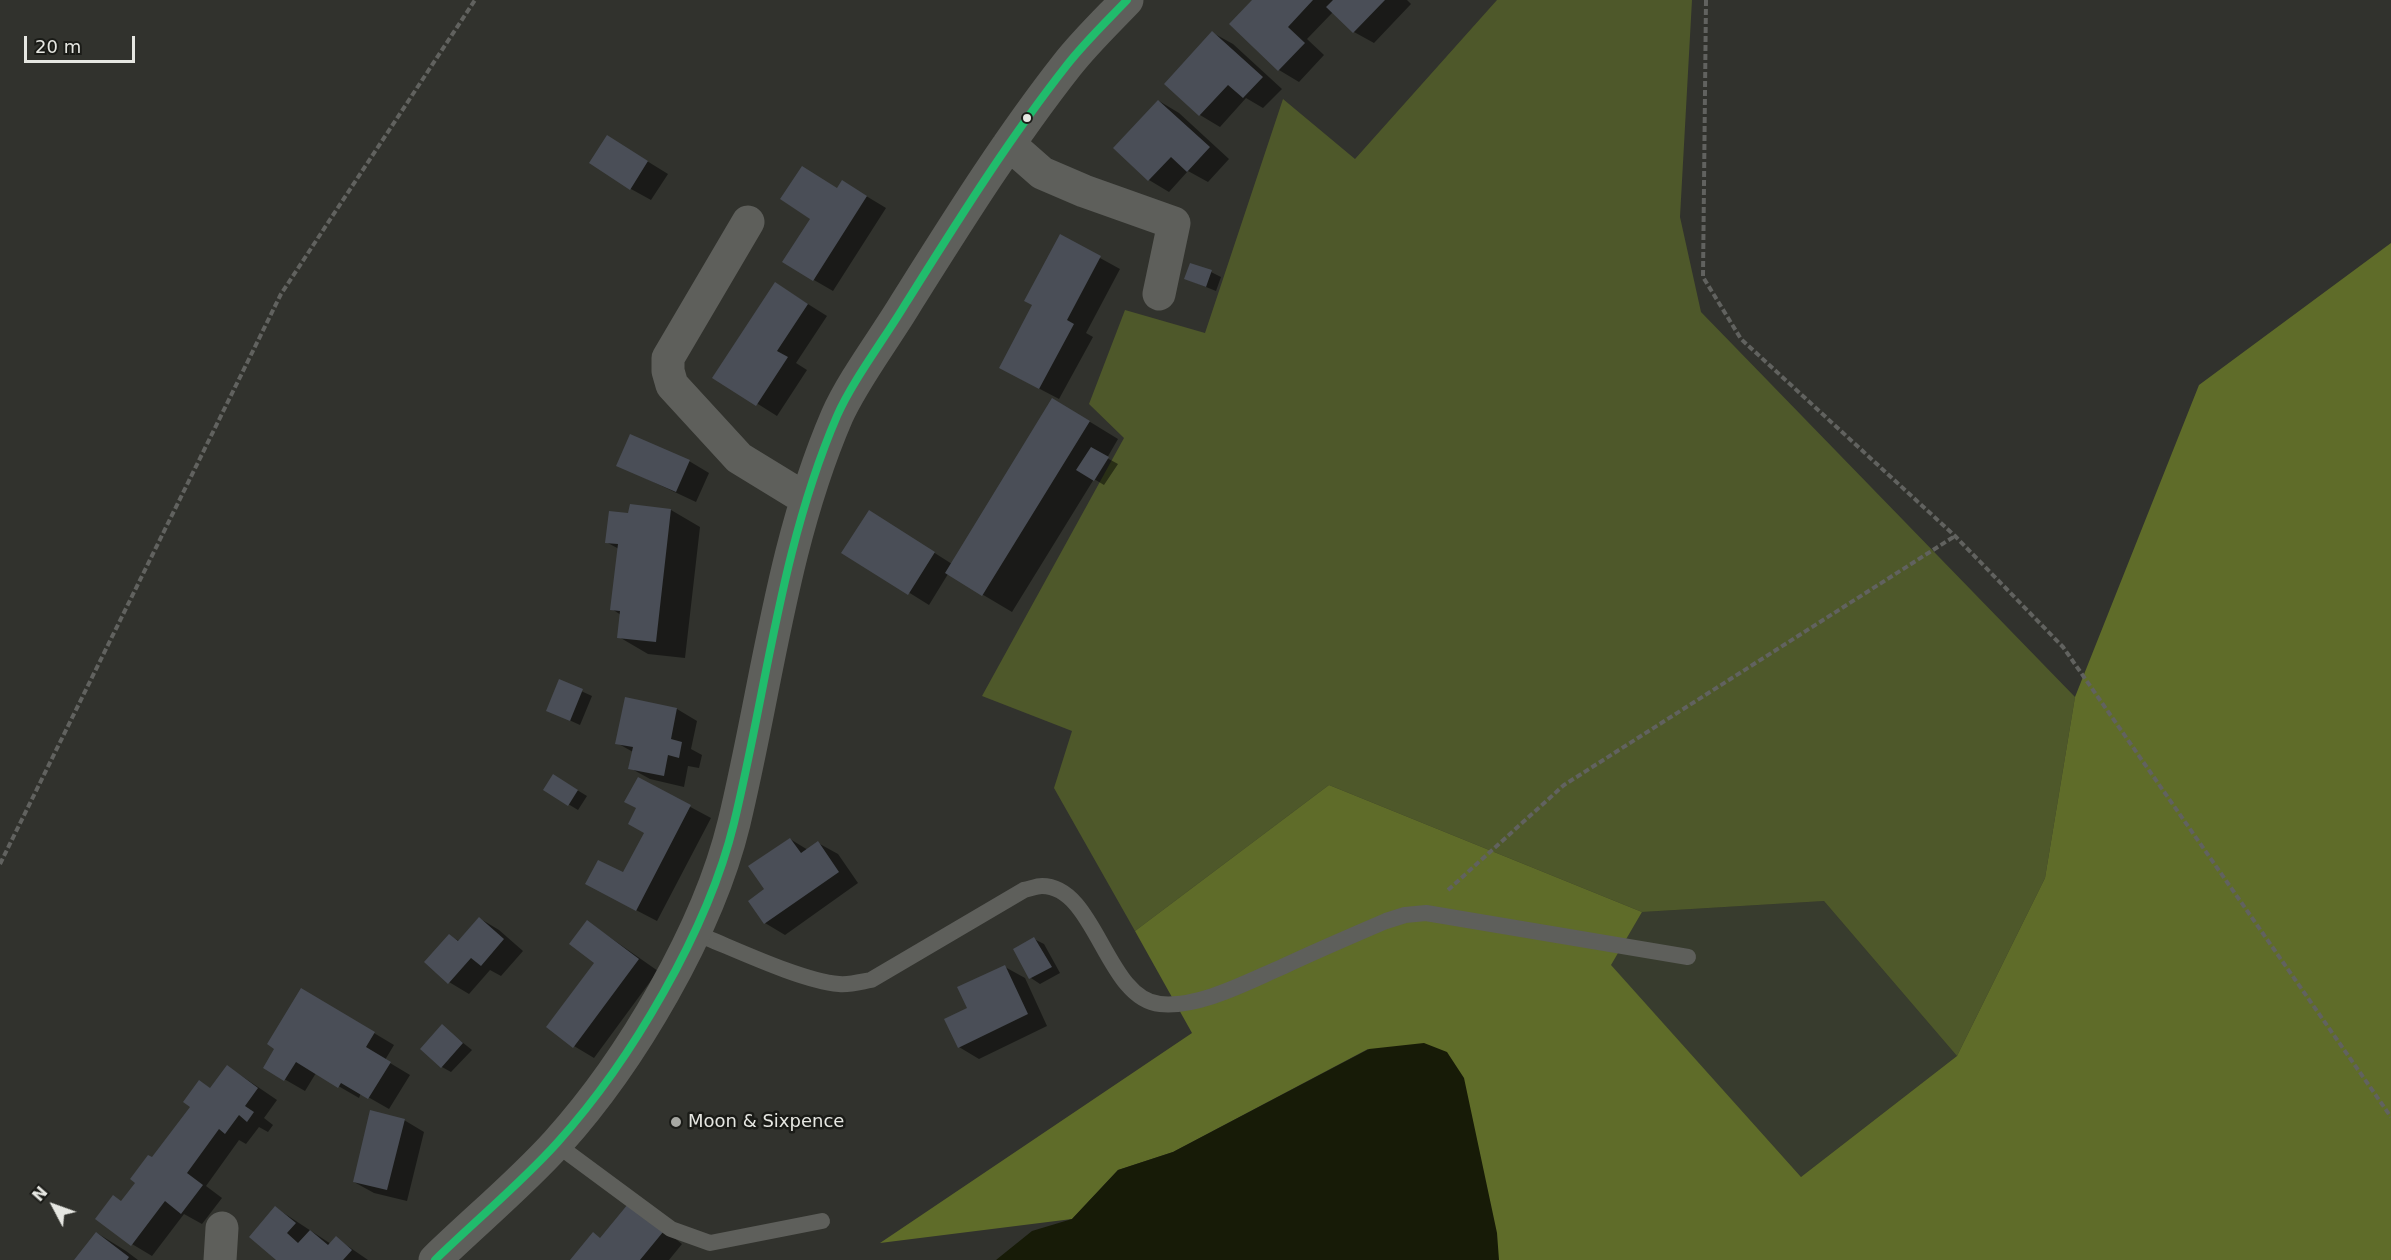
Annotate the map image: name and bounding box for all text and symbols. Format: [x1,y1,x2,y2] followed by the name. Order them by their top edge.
[27,24,138,62] scale bar
[35,36,81,57] text: 20 m
[1021,112,1033,124] unlabelled marker
[688,1111,844,1133] place label: Moon & Sixpence
[669,1115,683,1129] marker: Moon & Sixpence
[24,1176,84,1236] north arrow
[28,1183,52,1205] text: N

